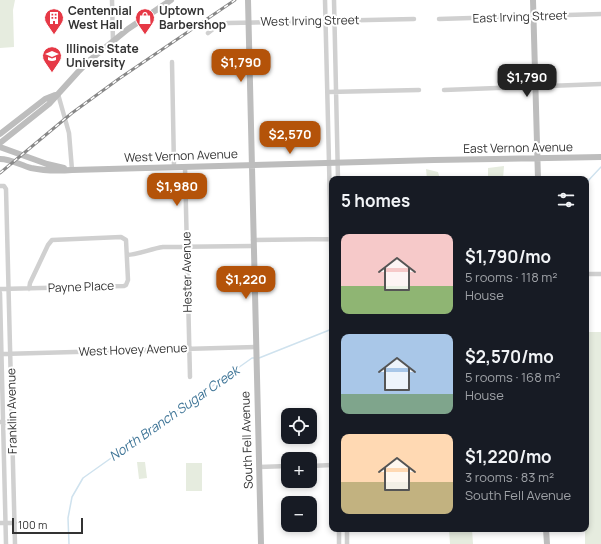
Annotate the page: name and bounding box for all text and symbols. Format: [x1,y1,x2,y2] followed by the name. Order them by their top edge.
[68,2,132,33] place label: Centennial West Hall
[159,2,226,33] place label: Uptown Barbershop
[472,6,568,27] street label: East Irving Street
[43,7,65,35] building icon: Centennial West Hall
[134,7,156,35] shop icon: Uptown Barbershop
[260,11,360,30] street label: West Irving Street
[66,40,139,71] place label: Illinois State University
[41,45,63,73] school or university icon: Illinois State University
[208,49,274,83] pin: $1,790
[221,53,261,71] text: $1,790
[494,64,560,98] pin: $1,790
[507,68,547,86] text: $1,790
[257,121,323,155] pin: $2,570
[269,125,311,143] text: $2,570
[463,138,573,157] street label: East Vernon Avenue
[124,145,238,166] street label: West Vernon Avenue
[144,173,210,207] pin: $1,980
[156,177,198,195] text: $1,980
[341,189,410,212] text: 5 homes
[555,189,577,211] icon: filters
[177,231,196,313] street label: Hester Avenue
[465,245,551,268] text: $1,790/mo
[373,250,421,298] icon: home
[213,266,279,300] pin: $1,220
[465,268,558,286] text: 5 rooms · 118 m²
[225,270,267,288] text: $1,220
[48,277,114,296] street label: Payne Place
[465,286,504,304] text: House
[78,339,188,360] street label: West Hovey Avenue
[465,345,554,368] text: $2,570/mo
[373,350,421,398] icon: home
[105,360,245,465] water label: North Branch Sugar Creek
[2,368,21,454] street label: Franklin Avenue
[465,368,561,386] text: 5 rooms · 168 m²
[465,386,504,404] text: House
[236,391,257,489] street label: South Fell Avenue
[281,408,317,532] map controls
[281,408,317,444] button: locate
[465,445,552,468] text: $1,220/mo
[373,450,421,498] icon: home
[281,452,317,488] button: +
[465,468,554,486] text: 3 rooms · 83 m²
[465,486,571,504] text: South Fell Avenue
[281,496,317,532] button: −
[12,516,83,535] scale bar
[18,517,47,532] text: 100 m

